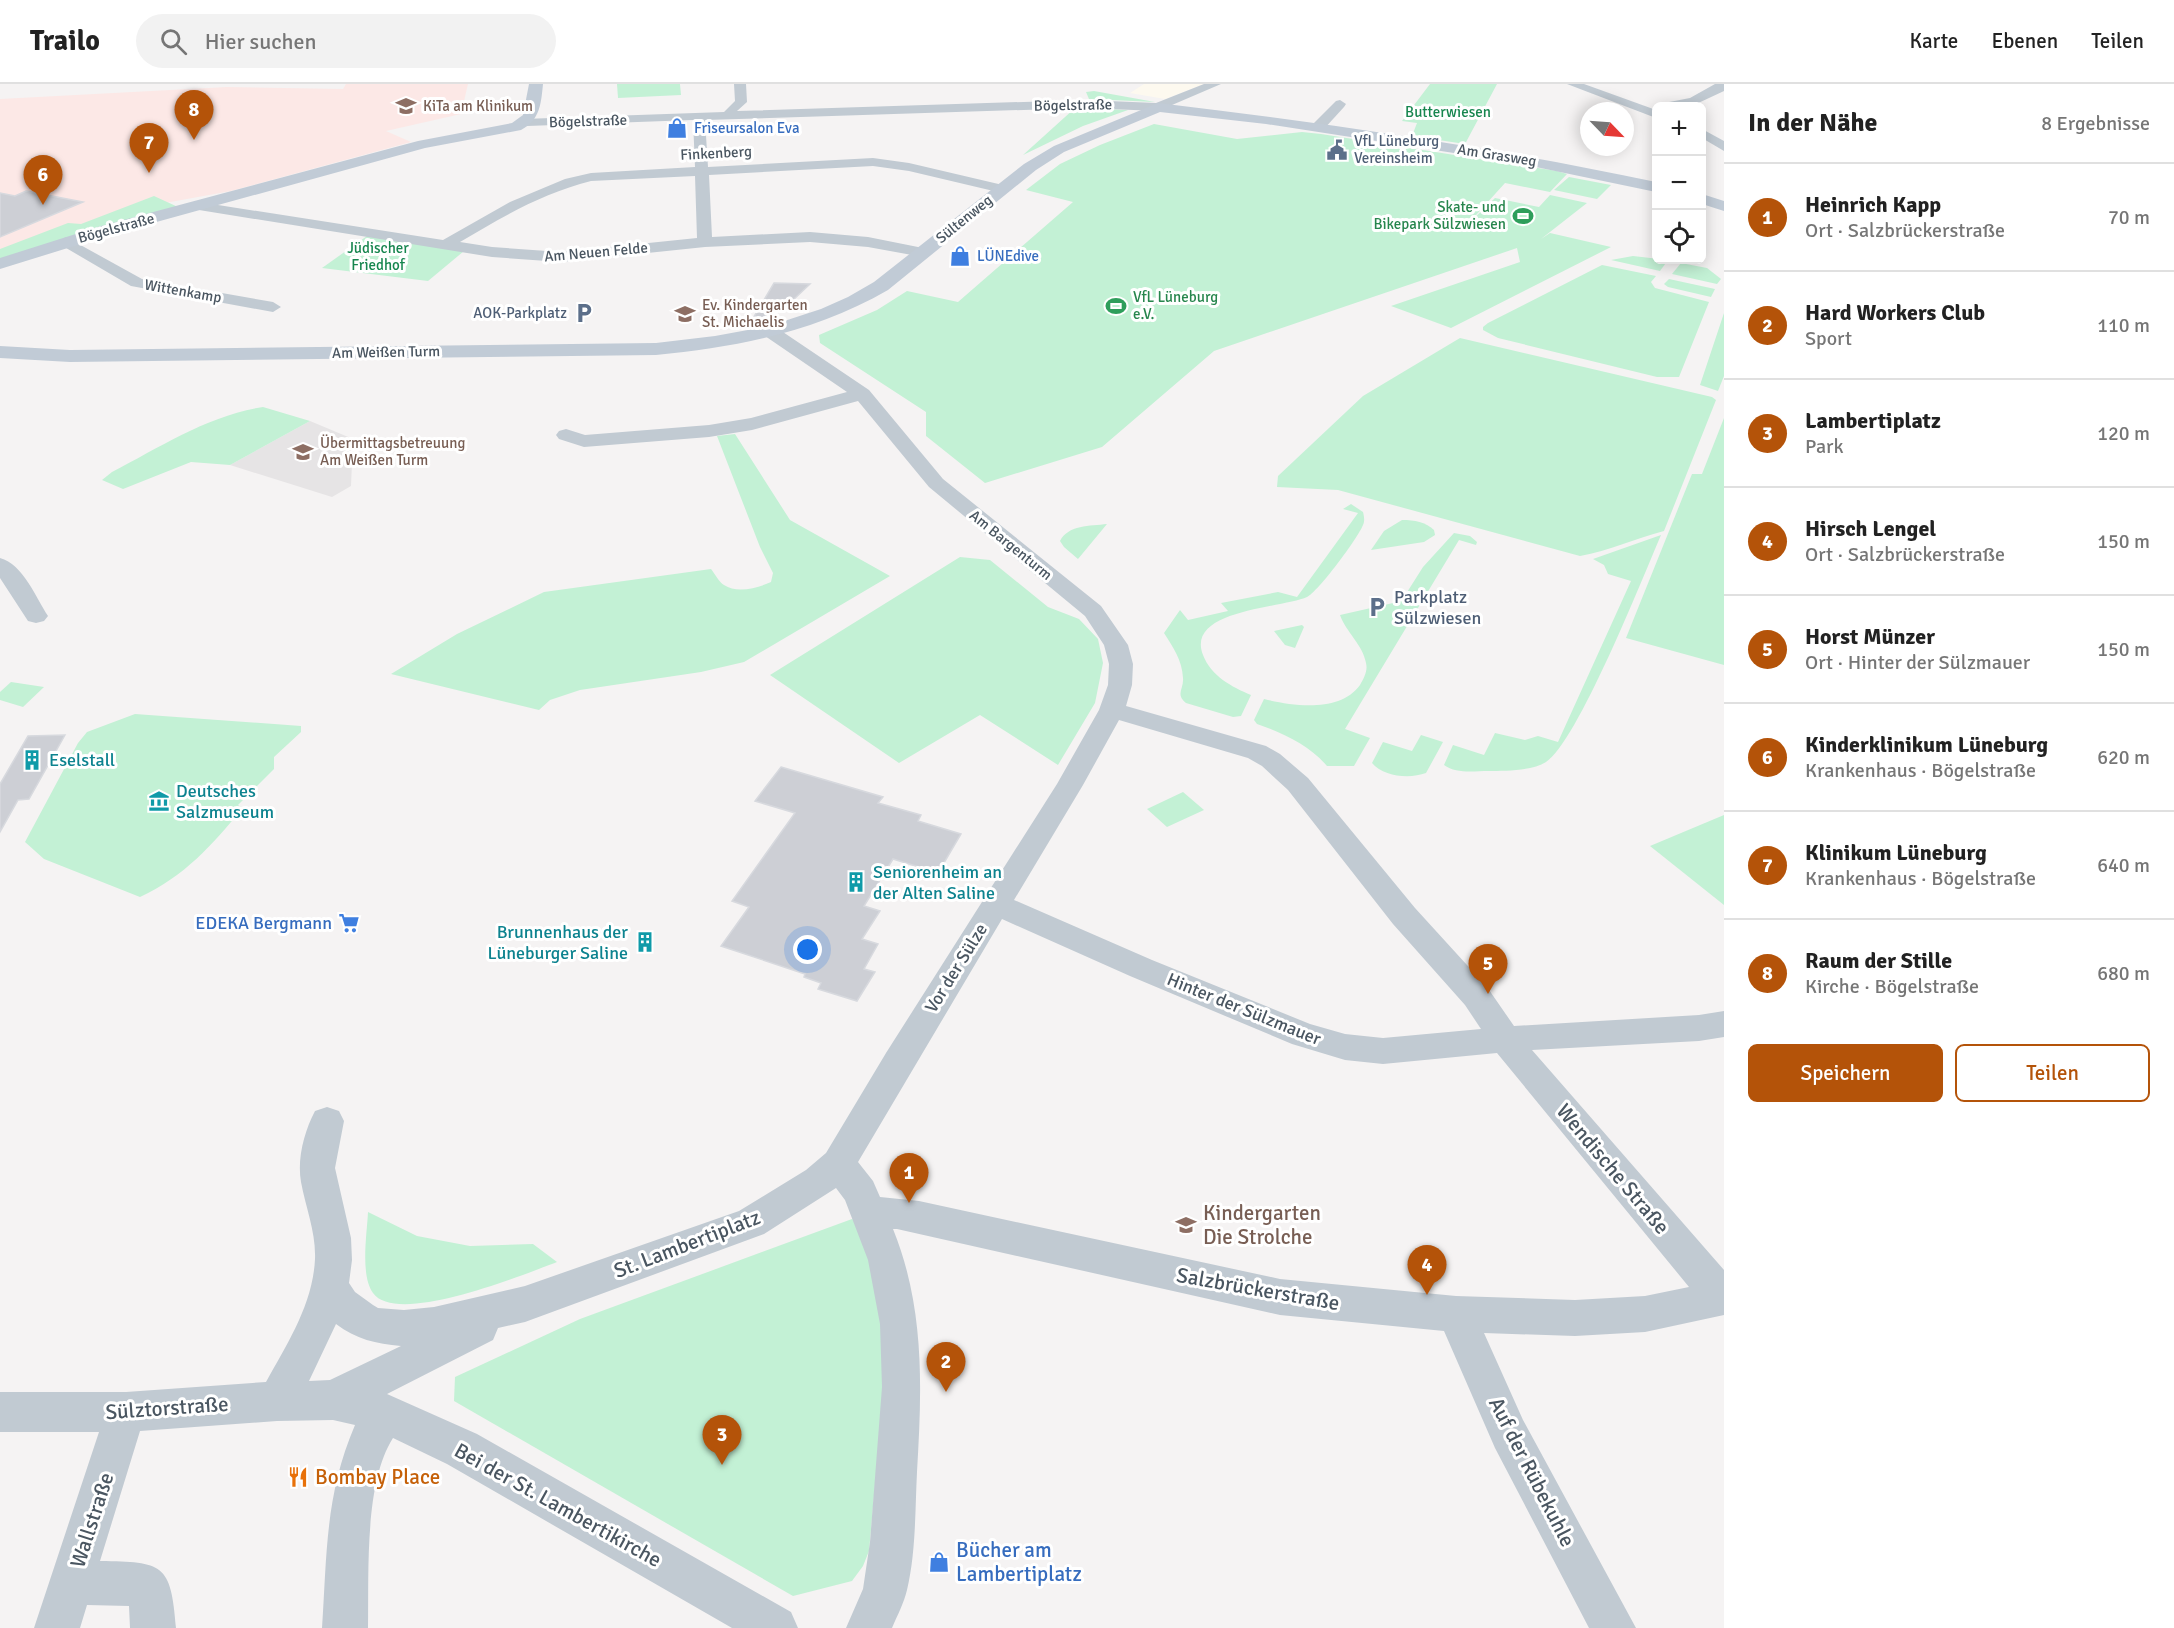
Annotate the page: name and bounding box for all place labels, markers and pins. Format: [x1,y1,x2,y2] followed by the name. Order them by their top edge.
[174,91,214,140] pin: 8
[394,94,418,118] school or university icon: KiTa am Klinikum
[423,97,533,115] place label: KiTa am Klinikum
[665,116,689,140] shop icon: Friseursalon Eva
[694,119,800,137] place label: Friseursalon Eva
[130,124,168,173] pin: 7
[1354,132,1439,167] place label: VfL Lüneburg Vereinsheim
[1325,138,1349,162] public building icon: VfL Lüneburg Vereinsheim
[24,156,63,205] pin: 6
[1373,198,1506,233] place label: Skate- und Bikepark Sülzwiesen
[1511,204,1535,228] sports icon: Skate- und Bikepark Sülzwiesen
[948,244,972,268] shop icon: LÜNEdive
[977,247,1039,265] place label: LÜNEdive
[1133,288,1218,323] place label: VfL Lüneburg e.V.
[1104,294,1128,318] sports icon: VfL Lüneburg e.V.
[702,296,808,331] place label: Ev. Kindergarten St. Michaelis
[572,301,596,325] parking icon: AOK-Parkplatz
[673,302,697,326] school or university icon: Ev. Kindergarten St. Michaelis
[473,304,567,322] place label: AOK-Parkplatz
[320,434,465,469] place label: Übermittagsbetreuung Am Weißen Turm
[291,440,315,464] school or university icon: Übermittagsbetreuung Am Weißen Turm
[1394,586,1481,629] place label: Parkplatz Sülzwiesen
[1365,595,1389,619] parking icon: Parkplatz Sülzwiesen
[20,748,44,772] building icon: Eselstall
[49,749,115,771] place label: Eselstall
[176,780,274,823] place label: Deutsches Salzmuseum
[147,789,171,813] museum icon: Deutsches Salzmuseum
[873,861,1002,904] place label: Seniorenheim an der Alten Saline
[844,870,868,894] building icon: Seniorenheim an der Alten Saline
[337,911,361,935] supermarket icon: EDEKA Bergmann
[195,912,332,934] place label: EDEKA Bergmann
[487,921,628,964] place label: Brunnenhaus der Lüneburger Saline
[633,930,657,954] building icon: Brunnenhaus der Lüneburger Saline
[1468,944,1508,994] pin: 5
[890,1154,928,1203] pin: 1
[1203,1200,1321,1250] place label: Kindergarten Die Strolche
[1174,1213,1198,1237] school or university icon: Kindergarten Die Strolche
[1408,1246,1446,1295] pin: 4
[926,1342,966,1392] pin: 2
[702,1416,742,1465] pin: 3
[315,1464,440,1490] place label: Bombay Place
[286,1465,310,1489] restaurant icon: Bombay Place
[956,1537,1082,1587] place label: Bücher am Lambertiplatz
[927,1550,951,1574] shop icon: Bücher am Lambertiplatz

